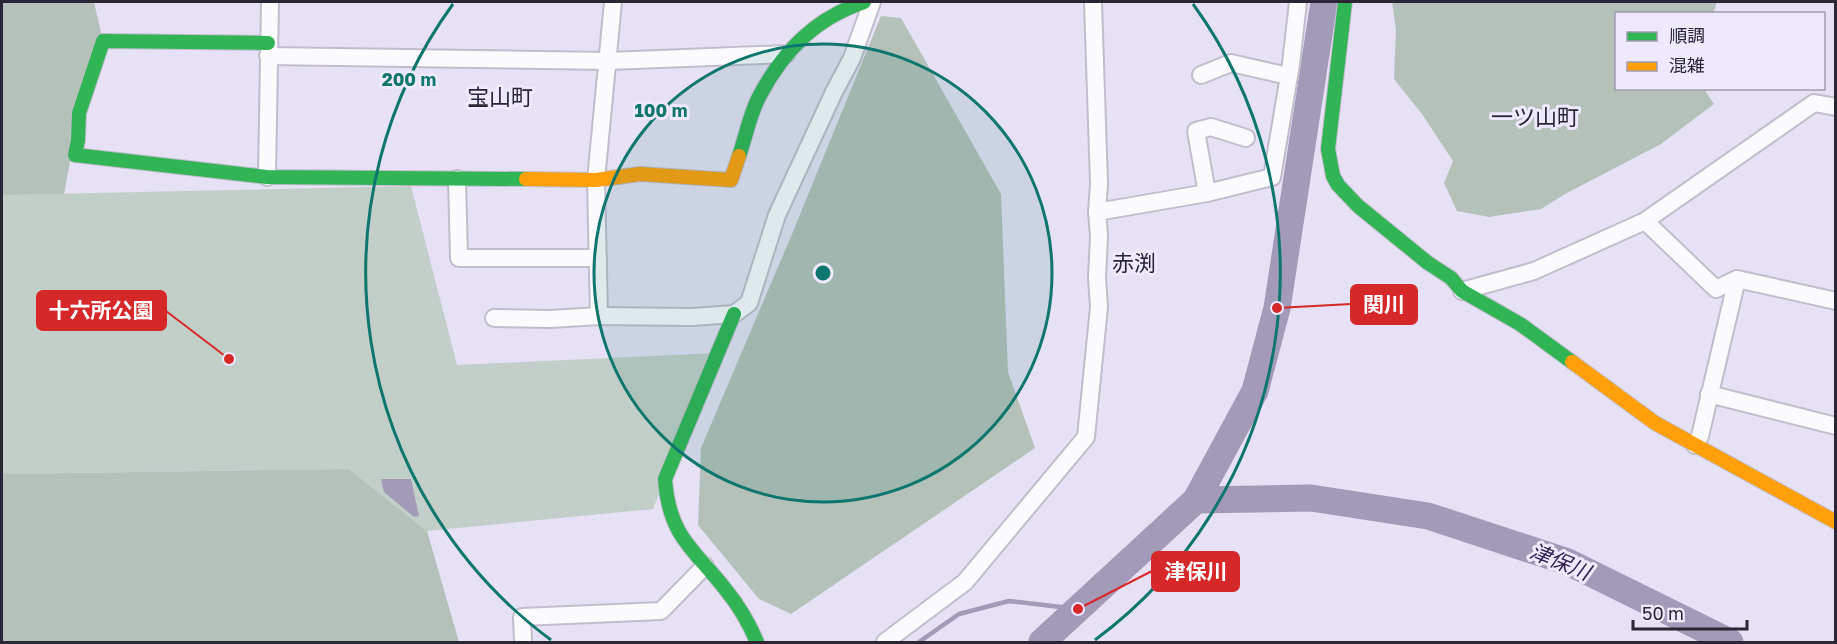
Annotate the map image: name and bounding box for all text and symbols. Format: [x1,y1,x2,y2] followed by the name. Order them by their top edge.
[1615,12,1825,90] legend
[1669,24,1705,46] text: 順調
[1669,54,1705,76] text: 混雑
[382,68,436,90] text: 200 m
[467,83,533,110] district label: 宝山町
[635,99,687,121] text: 100 m
[1491,103,1579,130] district label: 一ツ山町
[1112,249,1156,276] district label: 赤渕
[813,263,833,283] centre of rings
[1351,285,1417,324] callout: 関川
[37,291,166,330] callout: 十六所公園
[1363,291,1405,317] text: 関川
[49,297,154,323] text: 十六所公園
[1526,537,1596,586] water label: 津保川
[1152,552,1239,591] callout: 津保川
[1165,558,1228,584] text: 津保川
[1633,593,1747,631] scale bar
[1642,602,1684,624] text: 50 m

